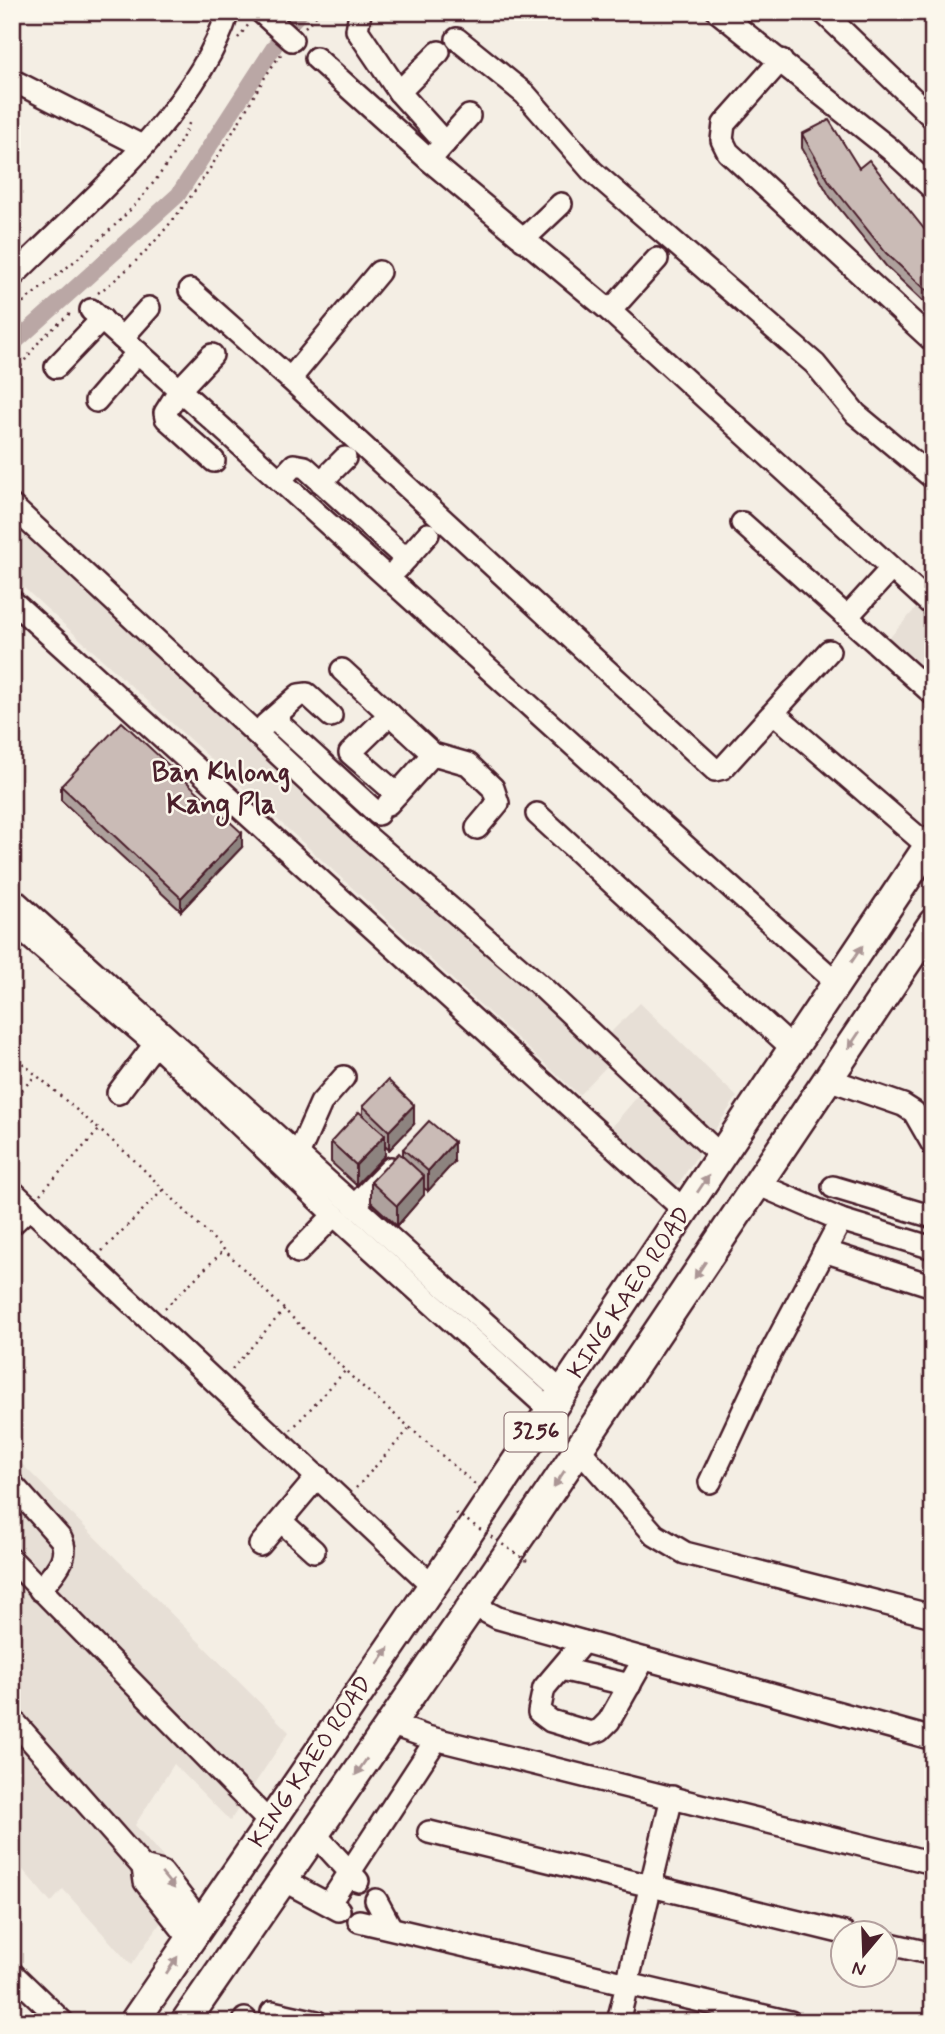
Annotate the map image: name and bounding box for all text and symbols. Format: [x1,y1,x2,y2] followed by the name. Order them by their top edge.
[152,755,290,827] district label: Ban Khlong Kang Pla
[850,944,863,963] one-way arrow
[847,1031,861,1049] one-way arrow
[696,1174,709,1193] one-way arrow
[561,1201,699,1385] street label: KING KAEO ROAD
[693,1260,706,1280] one-way arrow
[504,1413,568,1452] road number: 3256
[552,1470,566,1488] one-way arrow
[376,1647,390,1665] one-way arrow
[242,1670,380,1854] street label: KING KAEO ROAD
[354,1758,368,1776] one-way arrow
[160,1872,175,1889] one-way arrow
[830,1918,900,1988] north arrow
[849,1955,869,1983] text: N
[165,1956,179,1974] one-way arrow

